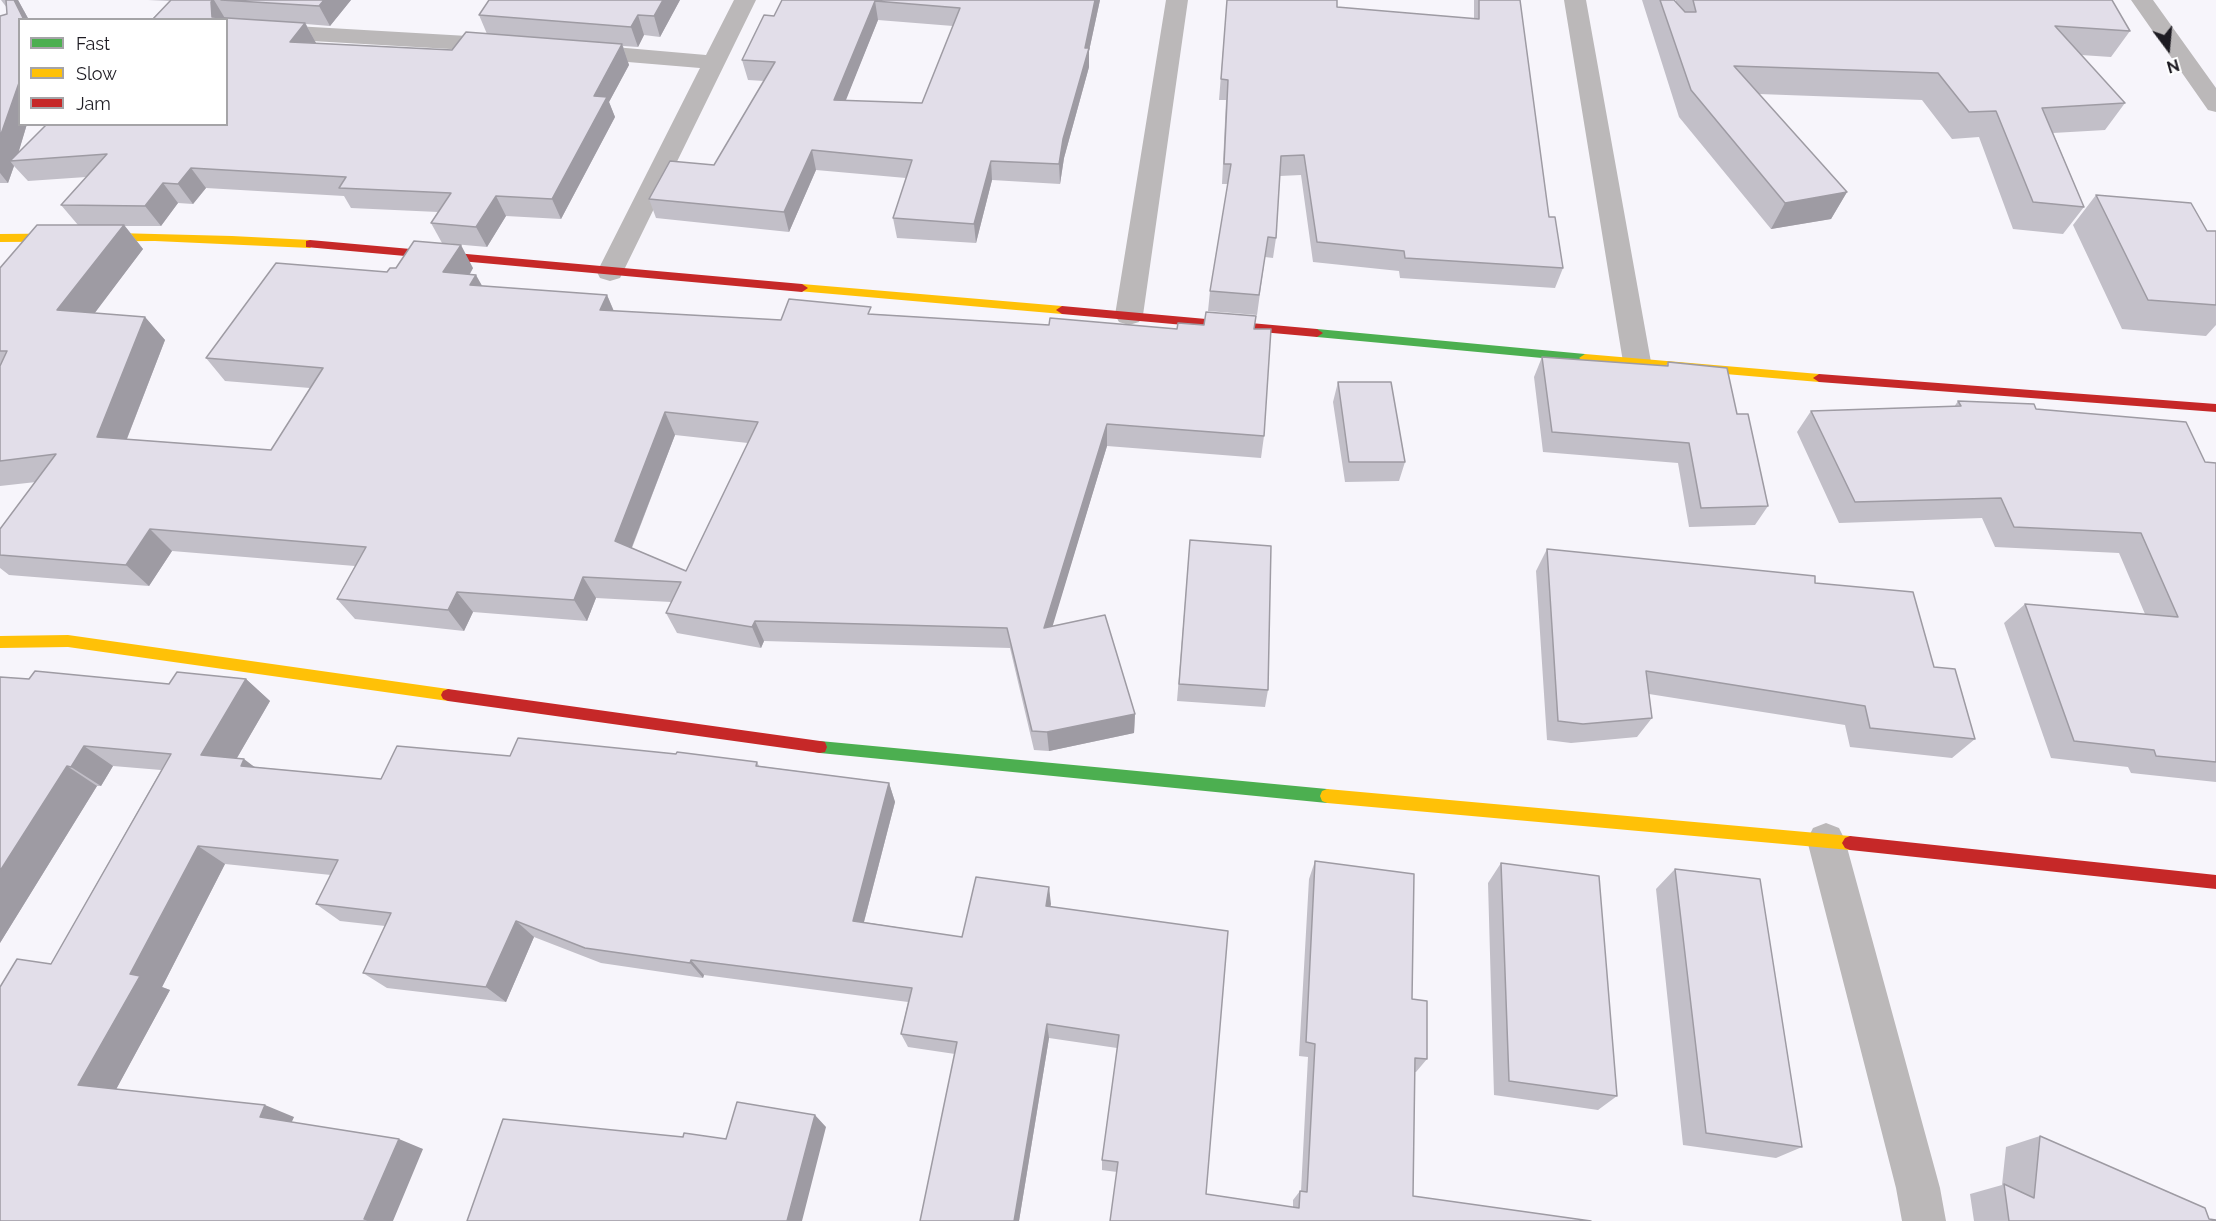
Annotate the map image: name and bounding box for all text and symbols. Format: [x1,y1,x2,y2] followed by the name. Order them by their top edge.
[18,18,228,126] legend
[2138,18,2198,78] north arrow
[76,33,110,54] text: Fast
[2165,55,2182,77] text: N
[76,63,117,84] text: Slow
[76,93,111,114] text: Jam

